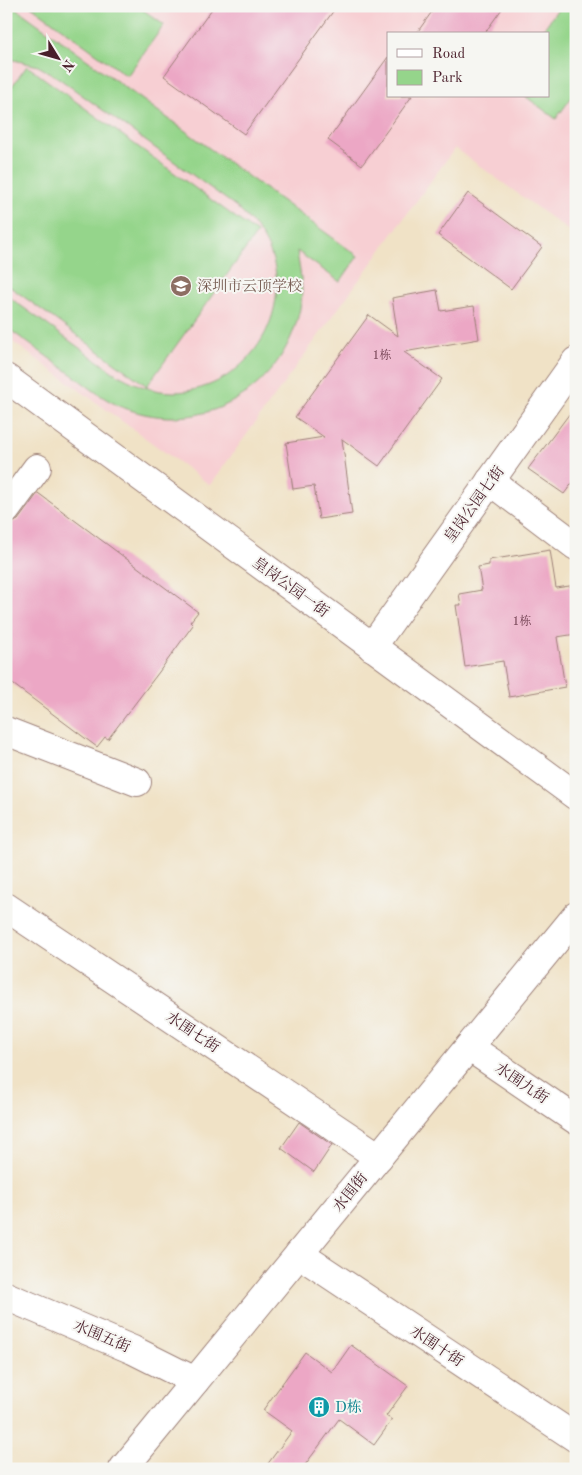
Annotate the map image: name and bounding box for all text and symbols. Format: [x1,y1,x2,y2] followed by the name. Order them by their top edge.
[32,32,82,82] north arrow
[387,32,550,98] legend
[432,47,466,62] text: Road
[59,57,76,74] text: N
[432,71,463,86] text: Park
[169,274,193,298] school or university icon: 深圳市云顶学校
[197,278,302,295] place label: 深圳市云顶学校
[373,348,391,362] house number: 1栋
[441,463,508,546] street label: 皇岗公园七街
[249,554,332,621] street label: 皇岗公园一街
[513,614,531,628] house number: 1栋
[163,1009,222,1056] street label: 水围七街
[492,1060,551,1107] street label: 水围九街
[330,1169,371,1215] street label: 水围街
[71,1317,133,1356] street label: 水围五街
[407,1323,466,1370] street label: 水围十街
[307,1395,331,1419] building icon: D栋
[335,1399,362,1416] place label: D栋

